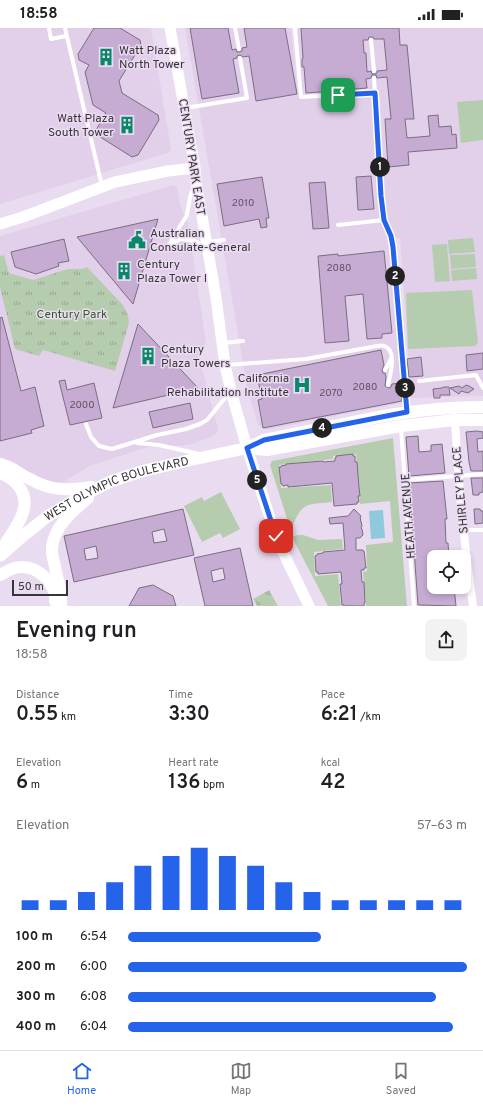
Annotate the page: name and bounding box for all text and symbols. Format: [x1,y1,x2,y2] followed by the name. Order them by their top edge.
[20,5,58,24] text: 18:58
[119,43,185,73] place label: Watt Plaza North Tower
[96,47,116,67] building icon: Watt Plaza North Tower
[321,78,355,112] pin
[327,84,349,106] icon: arrive
[174,97,208,217] street label: CENTURY PARK EAST
[48,111,114,141] place label: Watt Plaza South Tower
[117,115,137,135] building icon: Watt Plaza South Tower
[370,157,390,177] pin: 1
[378,160,382,174] text: 1
[232,197,254,210] house number: 2010
[150,226,251,256] place label: Australian Consulate-General
[127,230,147,250] public building icon: Australian Consulate-General
[137,257,207,287] place label: Century Plaza Tower I
[114,261,134,281] building icon: Century Plaza Tower I
[327,262,351,275] house number: 2080
[385,266,405,286] pin: 2
[392,269,398,283] text: 2
[37,307,107,323] park label: Century Park
[161,342,230,372] place label: Century Plaza Towers
[138,346,158,366] building icon: Century Plaza Towers
[167,371,289,401] place label: California Rehabilitation Institute
[292,375,312,395] hospital icon: California Rehabilitation Institute
[395,378,415,398] pin: 3
[353,381,377,394] house number: 2080
[402,381,408,395] text: 3
[319,387,343,400] house number: 2070
[69,399,95,412] house number: 2000
[312,418,332,438] pin: 4
[318,421,326,435] text: 4
[449,446,473,534] street label: SHIRLEY PLACE
[41,454,191,525] street label: WEST OLYMPIC BOULEVARD
[247,470,267,490] pin: 5
[254,473,260,487] text: 5
[398,473,420,559] street label: HEATH AVENUE
[259,519,293,553] pin
[265,525,287,547] icon: check
[427,550,471,594] map controls
[427,550,471,594] button: locate
[12,578,68,597] scale bar
[18,580,44,594] text: 50 m
[16,618,137,645] text: Evening run
[425,619,467,661] button: share
[16,647,48,663] text: 18:58
[16,688,59,702] text: Distance
[168,688,193,702] text: Time
[321,688,345,702] text: Pace
[16,702,58,728] text: 0.55
[168,702,210,728] text: 3:30
[321,702,358,728] text: 6:21
[58,710,76,724] text: km
[358,710,381,724] text: /km
[16,756,61,770] text: Elevation
[168,756,219,770] text: Heart rate
[321,756,340,770] text: kcal
[16,770,28,796] text: 6
[168,770,200,796] text: 136
[321,770,346,796] text: 42
[28,778,40,792] text: m
[200,778,225,792] text: bpm
[16,818,69,834] text: Elevation
[417,818,467,834] text: 57–63 m
[16,929,53,945] text: 100 m
[80,929,107,945] text: 6:54
[16,959,56,975] text: 200 m
[80,959,107,975] text: 6:00
[16,989,55,1005] text: 300 m
[80,989,107,1005] text: 6:08
[16,1019,56,1035] text: 400 m
[80,1019,107,1035] text: 6:04
[67,1060,96,1098] tab: Home
[230,1060,252,1098] tab: Map
[386,1060,416,1098] tab: Saved

